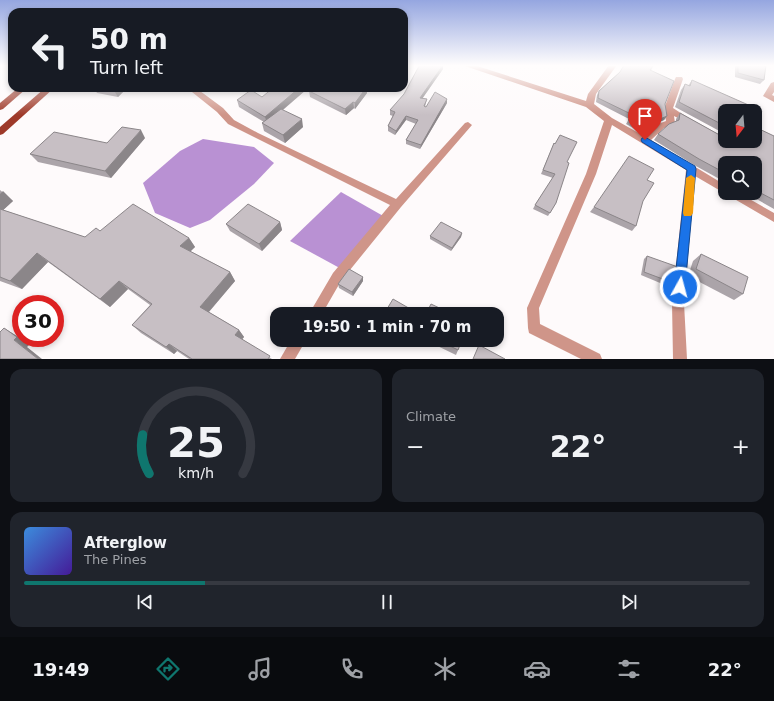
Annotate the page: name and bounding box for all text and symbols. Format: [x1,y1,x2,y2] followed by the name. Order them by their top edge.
[90,23,168,56] text: 50 m
[24,24,76,76] icon: left
[90,57,163,78] text: Turn left
[628,99,662,140] pin
[718,104,762,148] north arrow
[718,104,762,200] map controls
[634,105,656,127] icon: arrive
[718,156,762,200] button: search
[659,266,701,308] position arrow
[12,295,64,347] speed limit sign: 30
[303,318,471,336] text: 19:50 · 1 min · 70 m
[406,409,456,424] text: Climate
[167,417,225,466] text: 25
[550,429,606,464] text: 22°
[406,434,424,459] text: −
[732,434,750,459] text: +
[178,464,214,480] text: km/h
[84,534,167,552] text: Afterglow
[84,552,147,567] text: The Pines
[134,591,156,613] icon: previous
[376,591,398,613] icon: pause
[618,591,640,613] icon: next
[154,655,182,683] icon: directions
[246,655,274,683] icon: music
[338,655,366,683] icon: phone
[431,655,459,683] icon: climate
[523,655,551,683] icon: car
[615,655,643,683] icon: filters
[32,659,89,680] text: 19:49
[708,659,742,680] text: 22°

